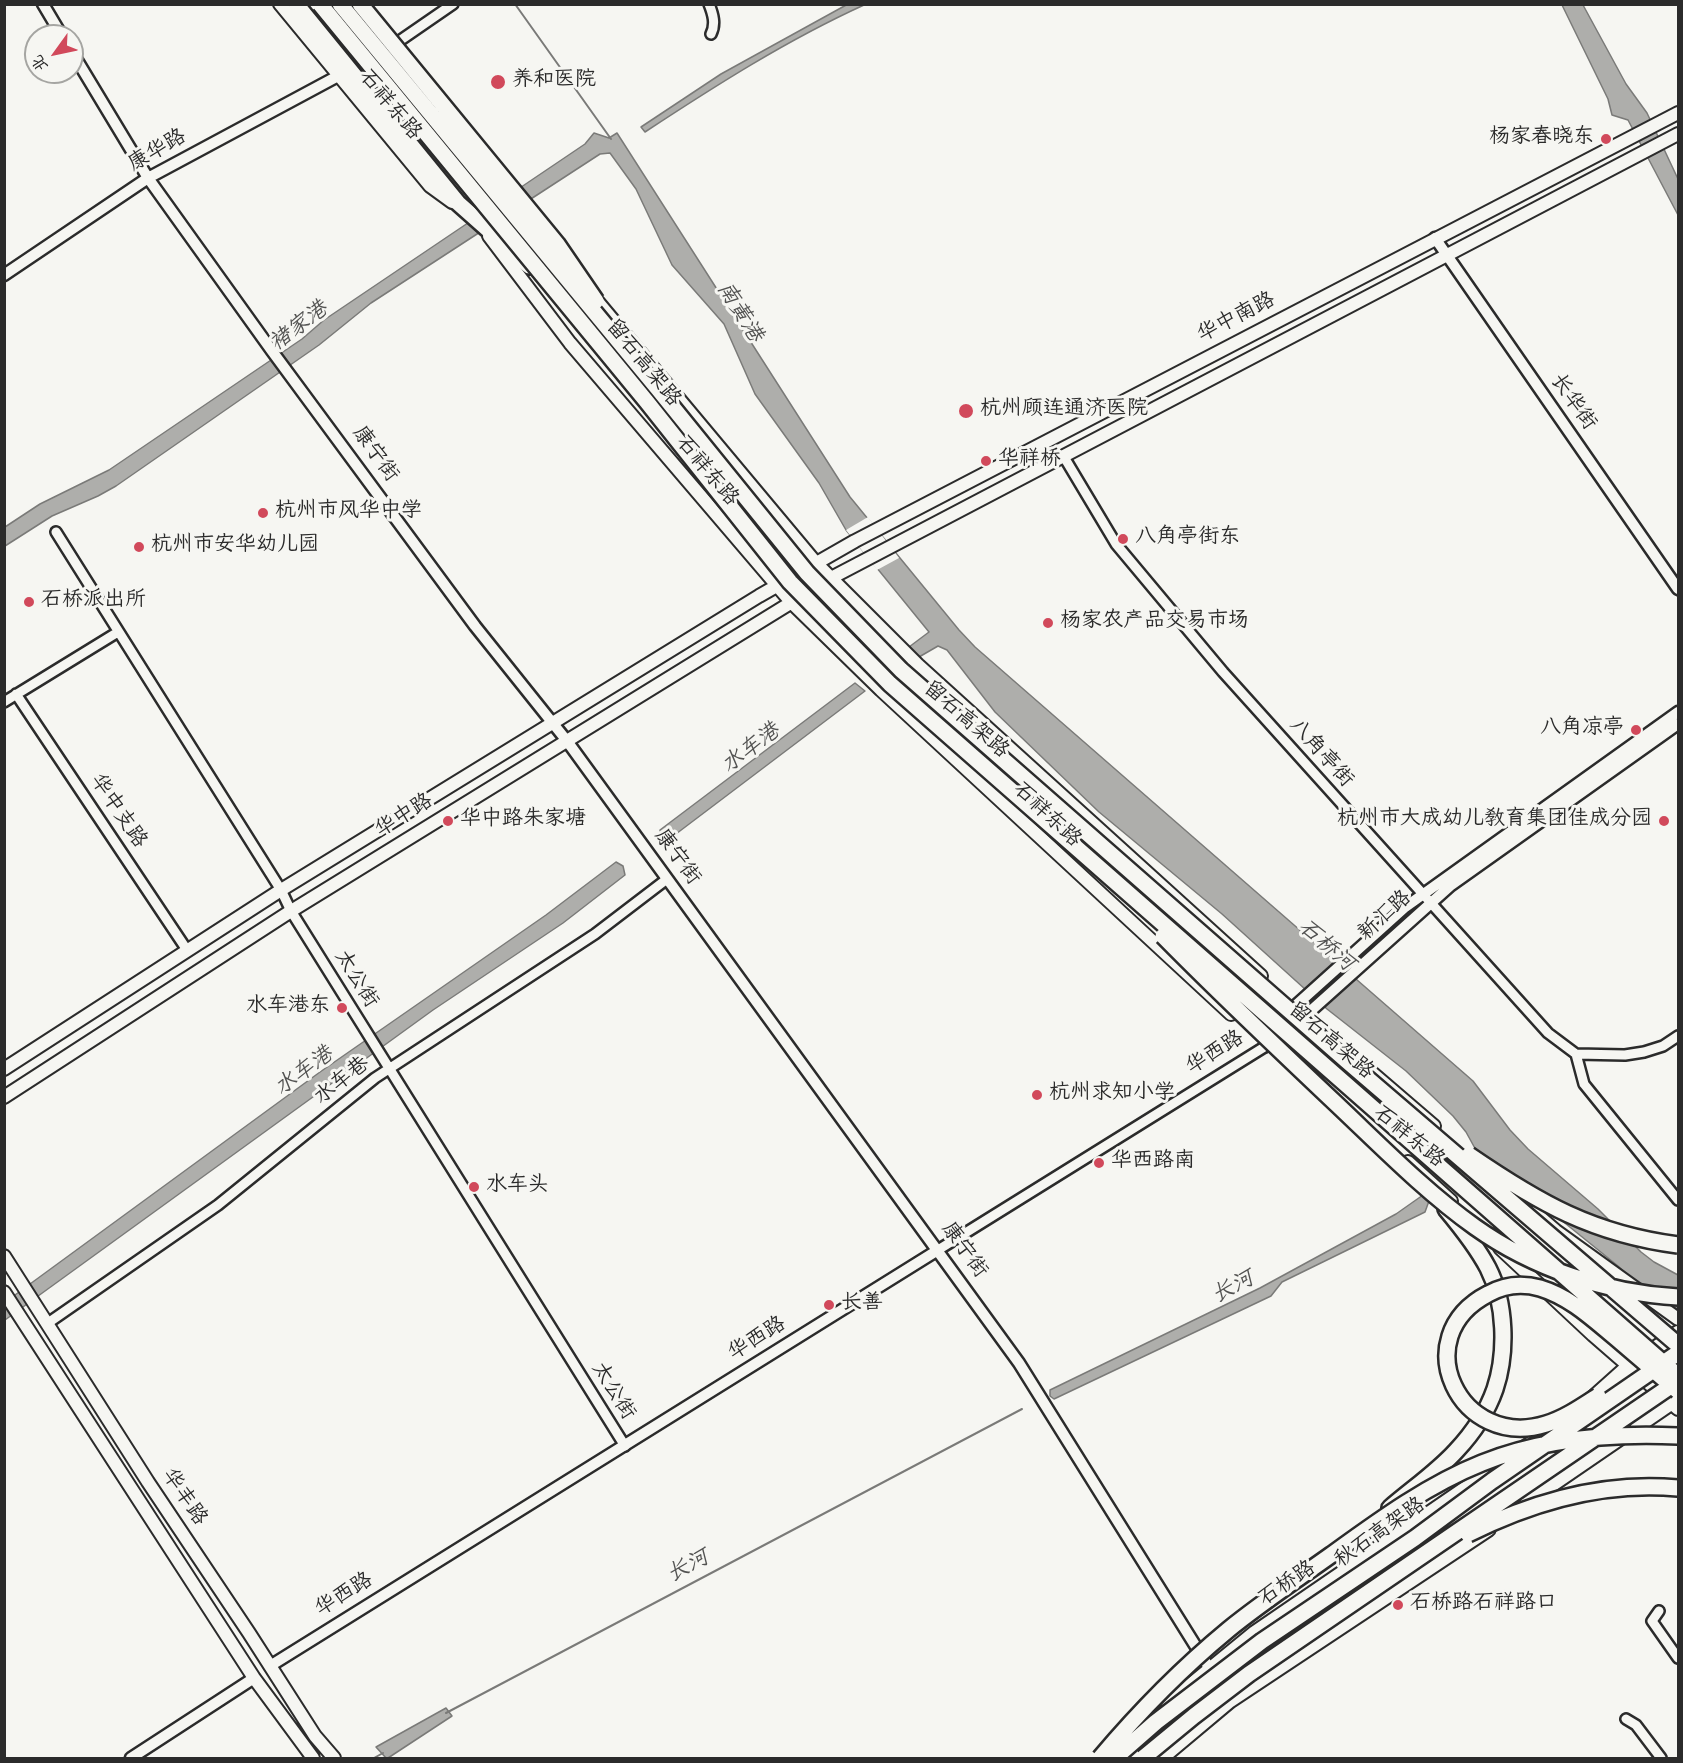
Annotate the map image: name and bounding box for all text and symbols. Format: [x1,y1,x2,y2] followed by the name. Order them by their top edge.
[24,24,84,84] north arrow
[26,49,55,76] text: 北
[352,66,426,146] street label: 石祥东路
[512,69,596,95] place label: 养和医院
[489,73,507,91] marker: 养和医院
[124,125,192,179] street label: 康华路
[1489,126,1594,152] place label: 杨家春晓东
[1599,132,1613,146] marker: 杨家春晓东
[709,278,767,348] water label: 南黄港
[1194,289,1280,349] street label: 华中南路
[266,298,334,358] water label: 褚家港
[599,315,685,413] street label: 留石高架路
[1544,370,1600,436] street label: 长华街
[980,398,1148,424] place label: 杭州顾连通济医院
[957,402,975,420] marker: 杭州顾连通济医院
[345,422,403,488] street label: 康宁街
[669,432,743,512] street label: 石祥东路
[998,448,1061,474] place label: 华祥桥
[979,454,993,468] marker: 华祥桥
[275,500,422,526] place label: 杭州市风华中学
[256,506,270,520] marker: 杭州市风华中学
[1135,526,1240,552] place label: 八角亭街东
[1116,532,1130,546] marker: 八角亭街东
[151,534,319,560] place label: 杭州市安华幼儿园
[132,540,146,554] marker: 杭州市安华幼儿园
[41,589,146,615] place label: 石桥派出所
[22,595,36,609] marker: 石桥派出所
[1060,610,1249,636] place label: 杨家农产品交易市场
[1041,616,1055,630] marker: 杨家农产品交易市场
[917,677,1013,765] street label: 留石高架路
[1283,714,1357,794] street label: 八角亭街
[1540,717,1624,743] place label: 八角凉亭
[718,720,786,780] water label: 水车港
[1629,723,1643,737] marker: 八角凉亭
[83,770,151,854] street label: 华中支路
[1007,778,1085,854] street label: 石祥东路
[372,790,438,844] street label: 华中路
[460,808,586,834] place label: 华中路朱家塘
[1337,808,1652,834] place label: 杭州市大成幼儿教育集团佳成分园
[441,814,455,828] marker: 华中路朱家塘
[1657,814,1671,828] marker: 杭州市大成幼儿教育集团佳成分园
[647,825,705,891] street label: 康宁街
[1354,887,1418,947] street label: 新汇路
[1291,915,1359,979] water label: 石桥河
[328,947,382,1013] street label: 太公街
[246,995,330,1021] place label: 水车港东
[1282,998,1378,1086] street label: 留石高架路
[335,1001,349,1015] marker: 水车港东
[1183,1027,1249,1081] street label: 华西路
[271,1043,339,1103] water label: 水车港
[310,1053,376,1111] street label: 水车巷
[1049,1082,1175,1108] place label: 杭州求知小学
[1030,1088,1044,1102] marker: 杭州求知小学
[1367,1102,1449,1174] street label: 石祥东路
[1111,1150,1195,1176] place label: 华西路南
[1092,1156,1106,1170] marker: 华西路南
[486,1174,549,1200] place label: 水车头
[467,1180,481,1194] marker: 水车头
[934,1218,992,1284] street label: 康宁街
[1208,1267,1260,1311] water label: 长河
[841,1292,883,1318] place label: 长善
[822,1298,836,1312] marker: 长善
[725,1313,791,1367] street label: 华西路
[585,1359,639,1425] street label: 太公街
[155,1465,211,1531] street label: 华丰路
[1331,1494,1431,1574] street label: 秋石高架路
[663,1546,715,1590] water label: 长河
[1255,1557,1321,1613] street label: 石桥路
[312,1569,378,1623] street label: 华西路
[1410,1592,1557,1618] place label: 石桥路石祥路口
[1391,1598,1405,1612] marker: 石桥路石祥路口

